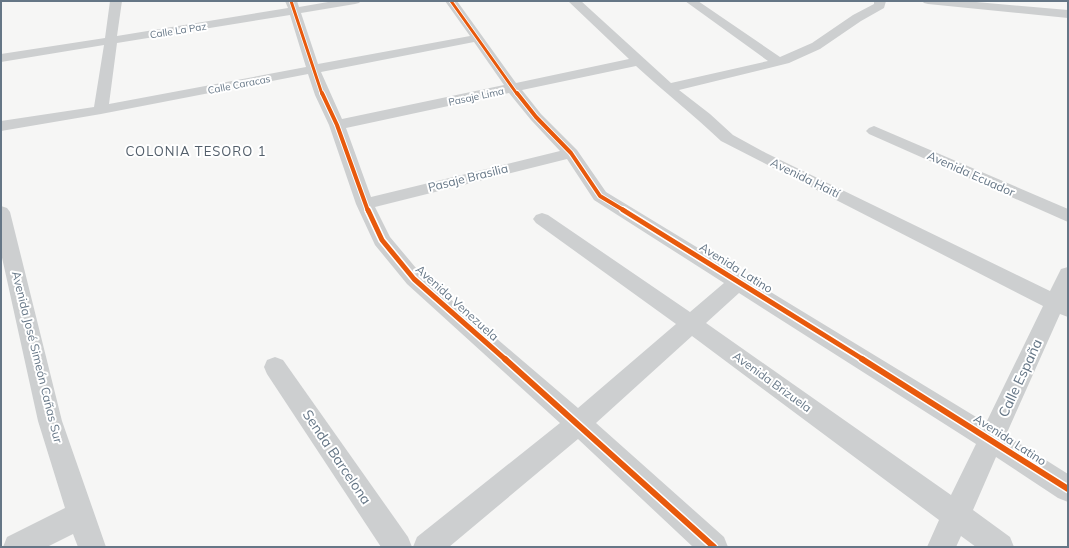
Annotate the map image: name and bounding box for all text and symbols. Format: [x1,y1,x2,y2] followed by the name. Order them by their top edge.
[149,20,207,41] street label: Calle La Paz
[207,72,272,97] street label: Calle Caracas
[447,84,505,109] street label: Pasaje Lima
[126,143,267,159] district label: COLONIA TESORO 1
[925,148,1018,200] street label: Avenida Ecuador
[768,154,843,201] street label: Avenida Haití
[426,160,509,195] street label: Pasaje Brasilia
[697,239,776,296] street label: Avenida Latino
[413,262,502,344] street label: Avenida Venezuela
[9,269,66,445] street label: Avenida José Simeón Cañas Sur
[994,336,1046,420] street label: Calle España
[730,348,815,415] street label: Avenida Brizuela
[299,406,375,508] street label: Senda Barcelona
[971,411,1049,469] street label: Avenida Latino

